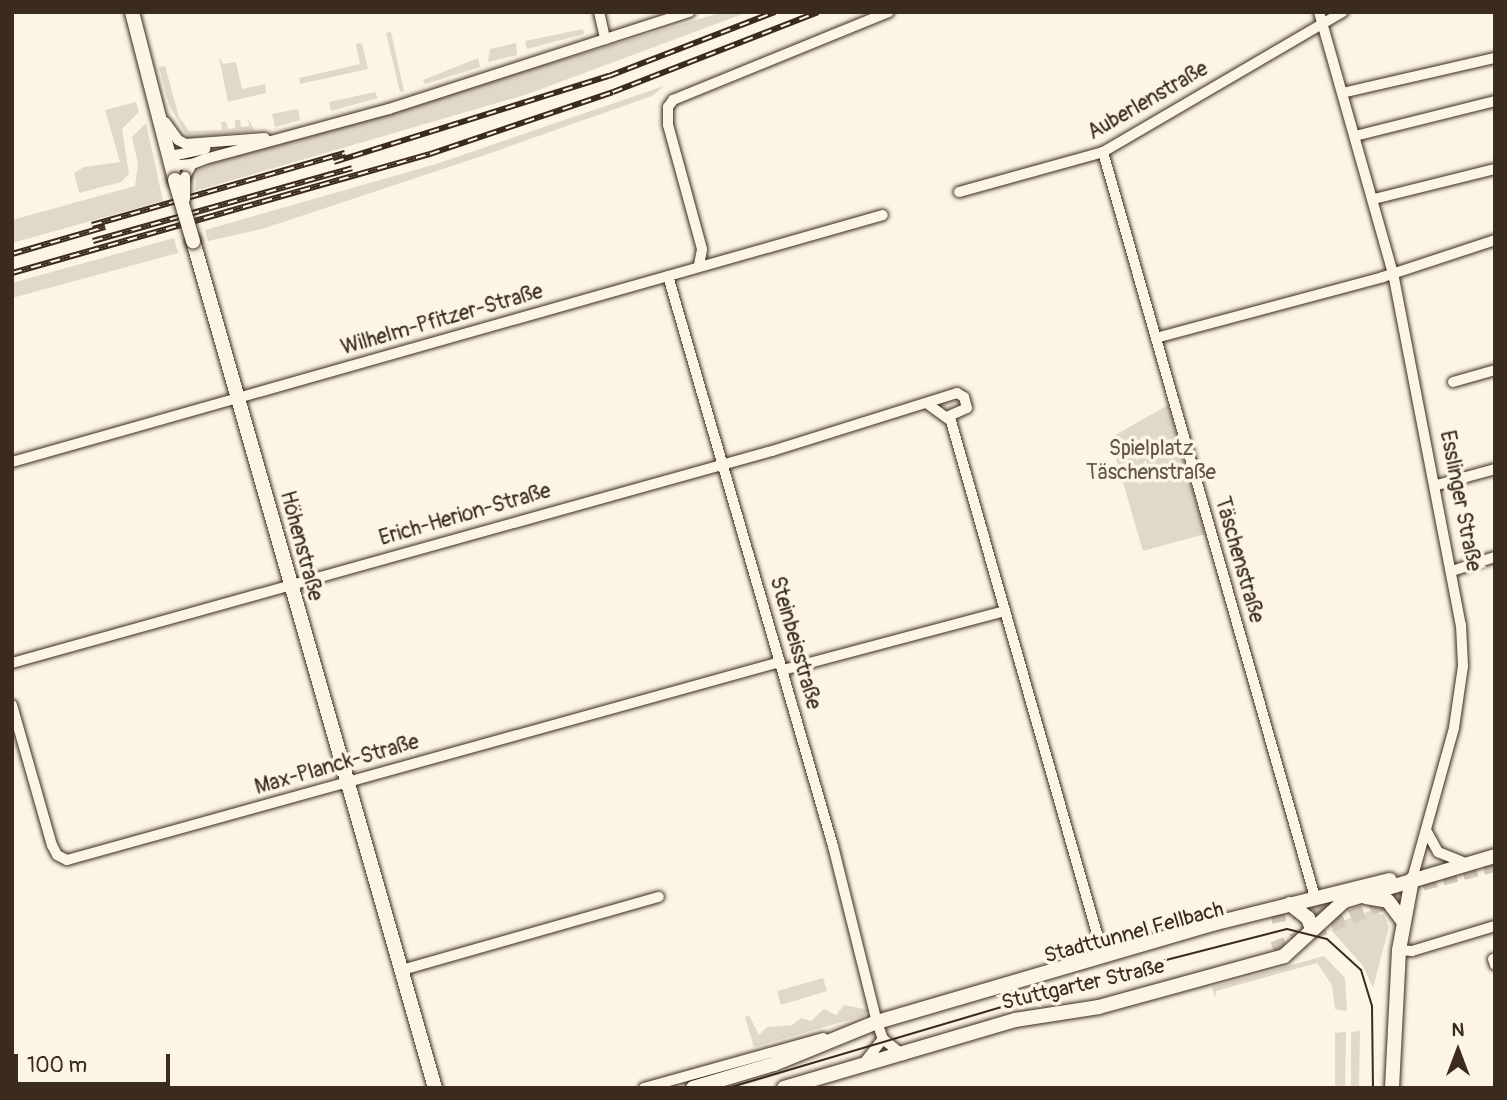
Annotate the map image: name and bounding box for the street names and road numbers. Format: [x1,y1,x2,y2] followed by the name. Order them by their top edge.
[1083,56,1213,146] street label: Auberlenstraße
[338,279,546,361] street label: Wilhelm-Pfitzer-Straße
[1434,428,1486,574] street label: Esslinger Straße
[376,478,554,552] street label: Erich-Herion-Straße
[274,488,328,604] street label: Höhenstraße
[1209,494,1269,626] street label: Täschenstraße
[764,574,826,712] street label: Steinbeisstraße
[252,730,422,800] street label: Max-Planck-Straße
[1041,897,1227,969] street label: Stadttunnel Fellbach
[999,954,1167,1016] street label: Stuttgarter Straße

